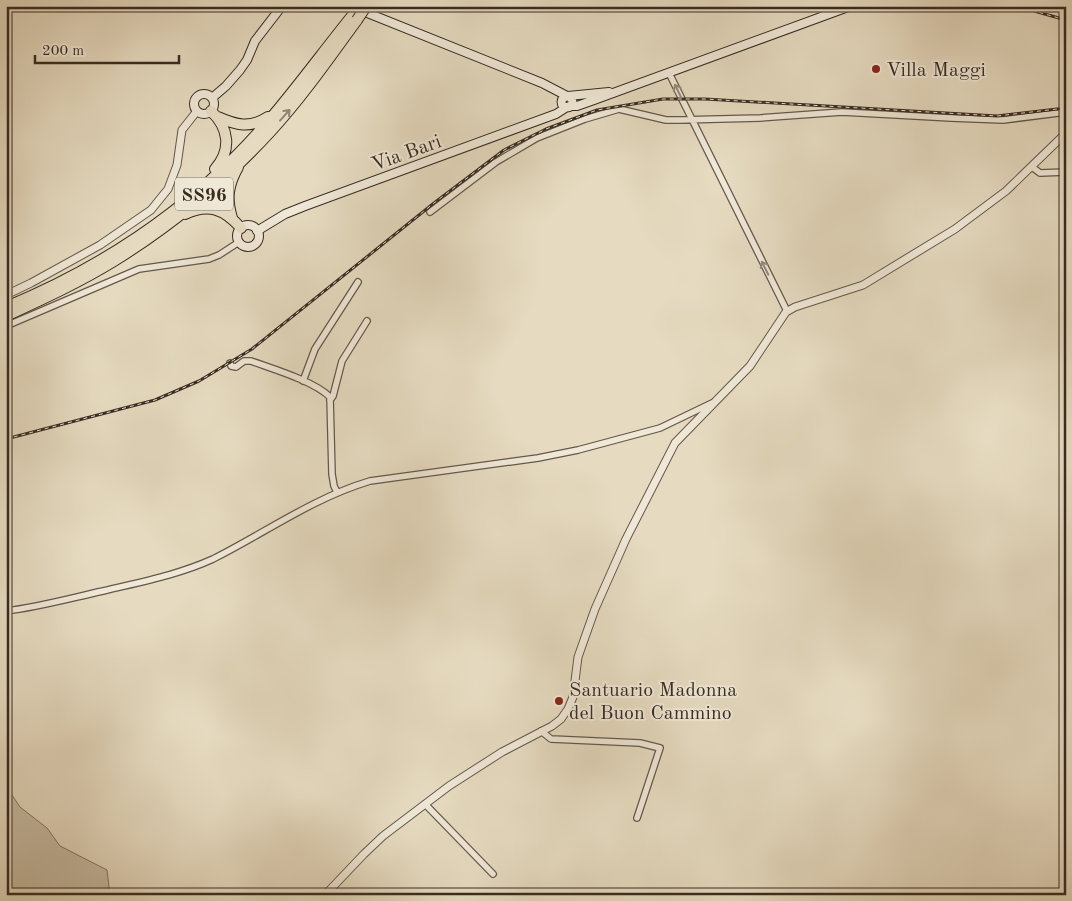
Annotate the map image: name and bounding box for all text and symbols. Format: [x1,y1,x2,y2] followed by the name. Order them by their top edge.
[35,32,179,64] scale bar
[42,44,84,59] text: 200 m
[886,61,986,81] place label: Villa Maggi
[870,63,882,75] marker: Villa Maggi
[673,84,682,99] one-way arrow
[279,109,291,122] one-way arrow
[369,132,444,176] street label: Via Bari
[175,178,233,210] road number: SS96
[760,261,769,276] one-way arrow
[569,681,737,724] place label: Santuario Madonna del Buon Cammino
[553,695,565,707] marker: Santuario Madonna del Buon Cammino

